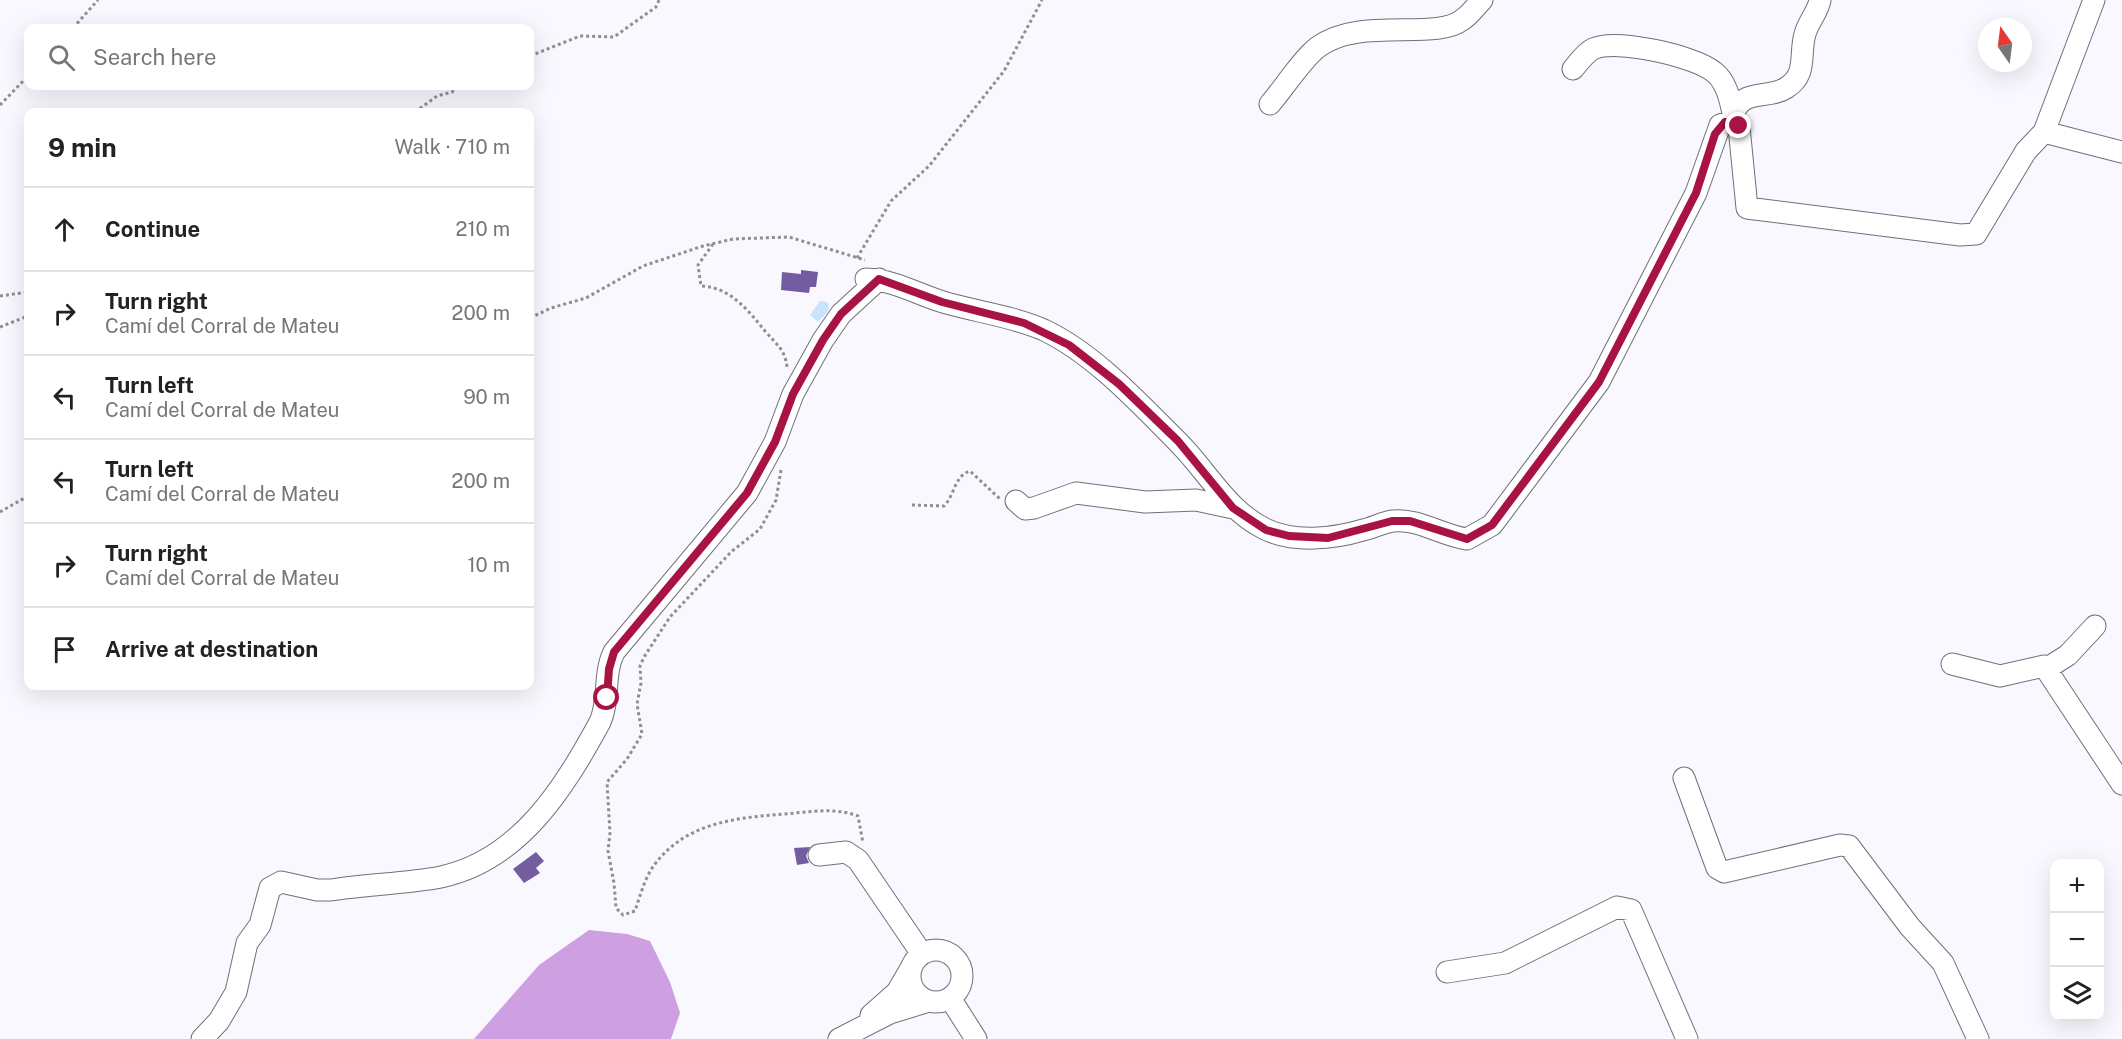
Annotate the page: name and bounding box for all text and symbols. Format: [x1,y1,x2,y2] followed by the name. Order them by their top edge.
[1978,18,2032,72] north arrow
[24,24,534,90] search box
[45,41,78,74] icon: search
[93,44,217,70] text: Search here
[1725,112,1751,138] route end
[48,132,117,163] text: 9 min
[394,135,510,159] text: Walk · 710 m
[48,213,81,246] icon: ahead
[105,216,200,242] text: Continue
[456,217,510,241] text: 210 m
[105,288,208,314] text: Turn right
[48,297,81,330] icon: right
[452,301,510,325] text: 200 m
[105,314,339,338] text: Camí del Corral de Mateu
[105,372,194,398] text: Turn left
[48,381,81,414] icon: left
[463,385,510,409] text: 90 m
[105,398,339,422] text: Camí del Corral de Mateu
[105,456,194,482] text: Turn left
[48,465,81,498] icon: left
[452,469,510,493] text: 200 m
[105,482,339,506] text: Camí del Corral de Mateu
[105,540,208,566] text: Turn right
[48,549,81,582] icon: right
[467,553,510,577] text: 10 m
[105,566,339,590] text: Camí del Corral de Mateu
[48,633,81,666] icon: arrive
[105,636,318,662] text: Arrive at destination
[593,684,619,710] route start
[2050,859,2104,1021] map controls
[2050,859,2104,913] button: +
[2050,913,2104,967] button: −
[2050,967,2104,1021] button: layers

